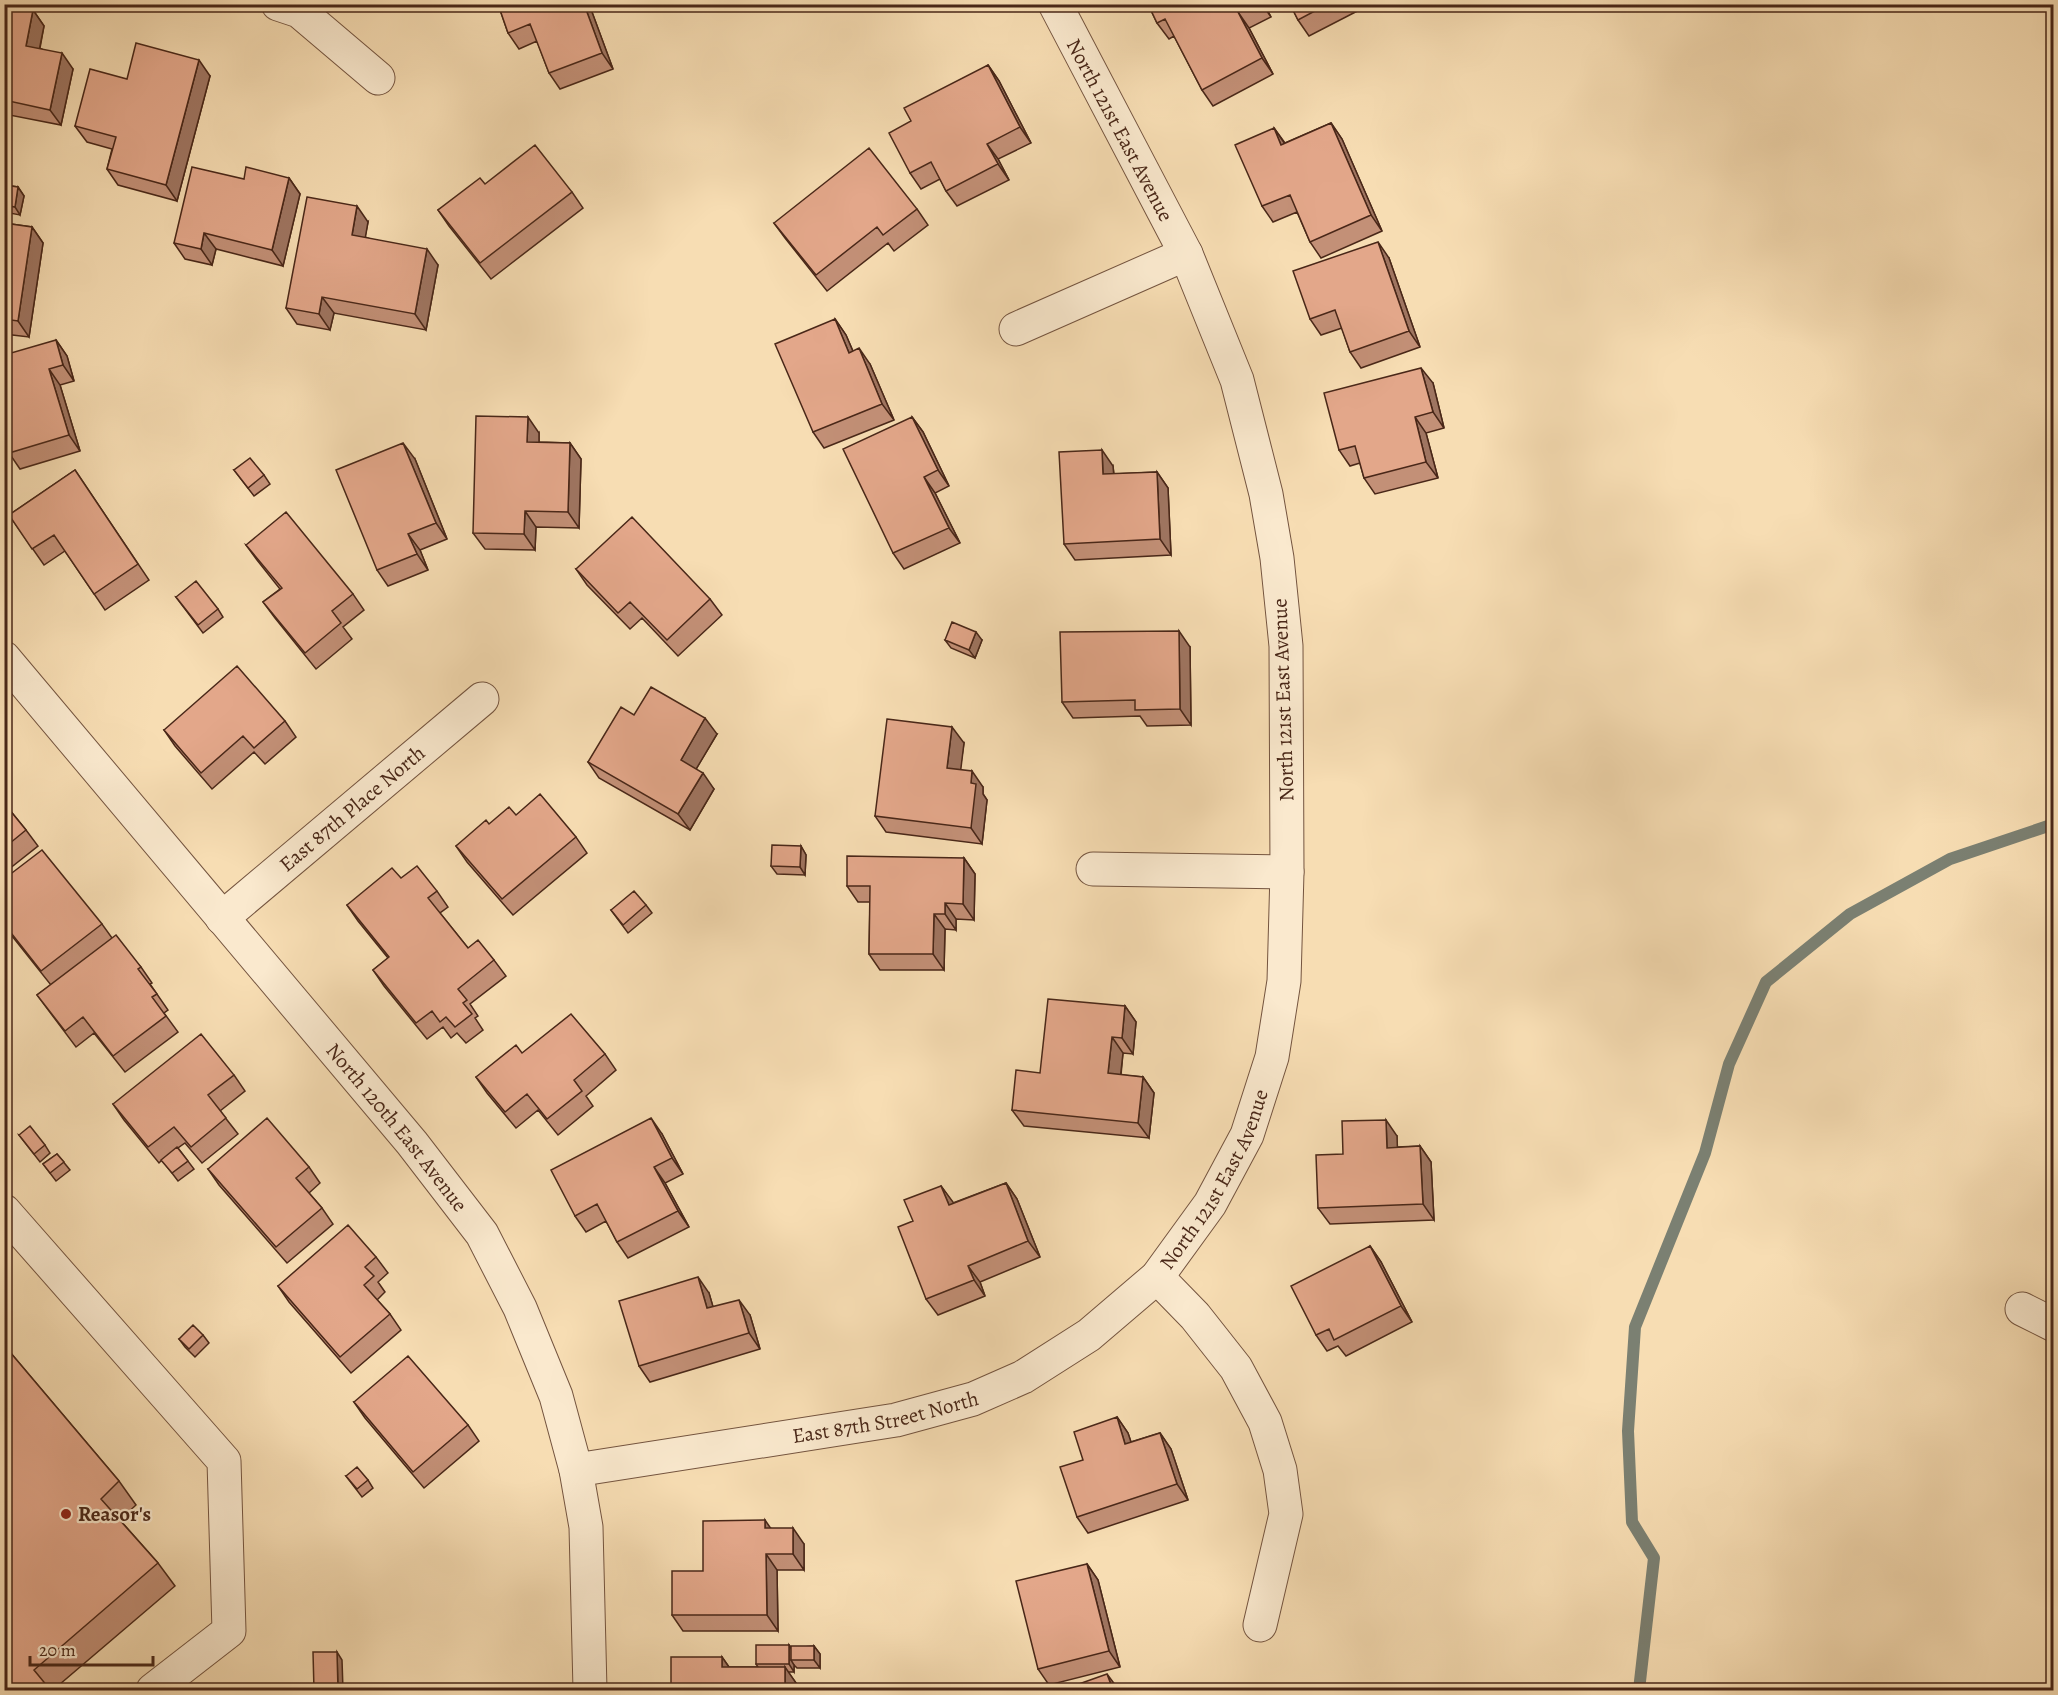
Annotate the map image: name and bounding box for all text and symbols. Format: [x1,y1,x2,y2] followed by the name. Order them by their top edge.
[1060,34,1180,226] street label: North 121st East Avenue
[1265,598,1301,802] street label: North 121st East Avenue
[273,739,431,878] street label: East 87th Place North
[320,1037,474,1218] street label: North 120th East Avenue
[1153,1086,1275,1275] street label: North 121st East Avenue
[790,1384,982,1450] street label: East 87th Street North
[78,1500,151,1528] place label: Reasor's
[59,1507,73,1521] marker: Reasor's
[30,1629,153,1667] scale bar
[39,1638,76,1662] text: 20 m

